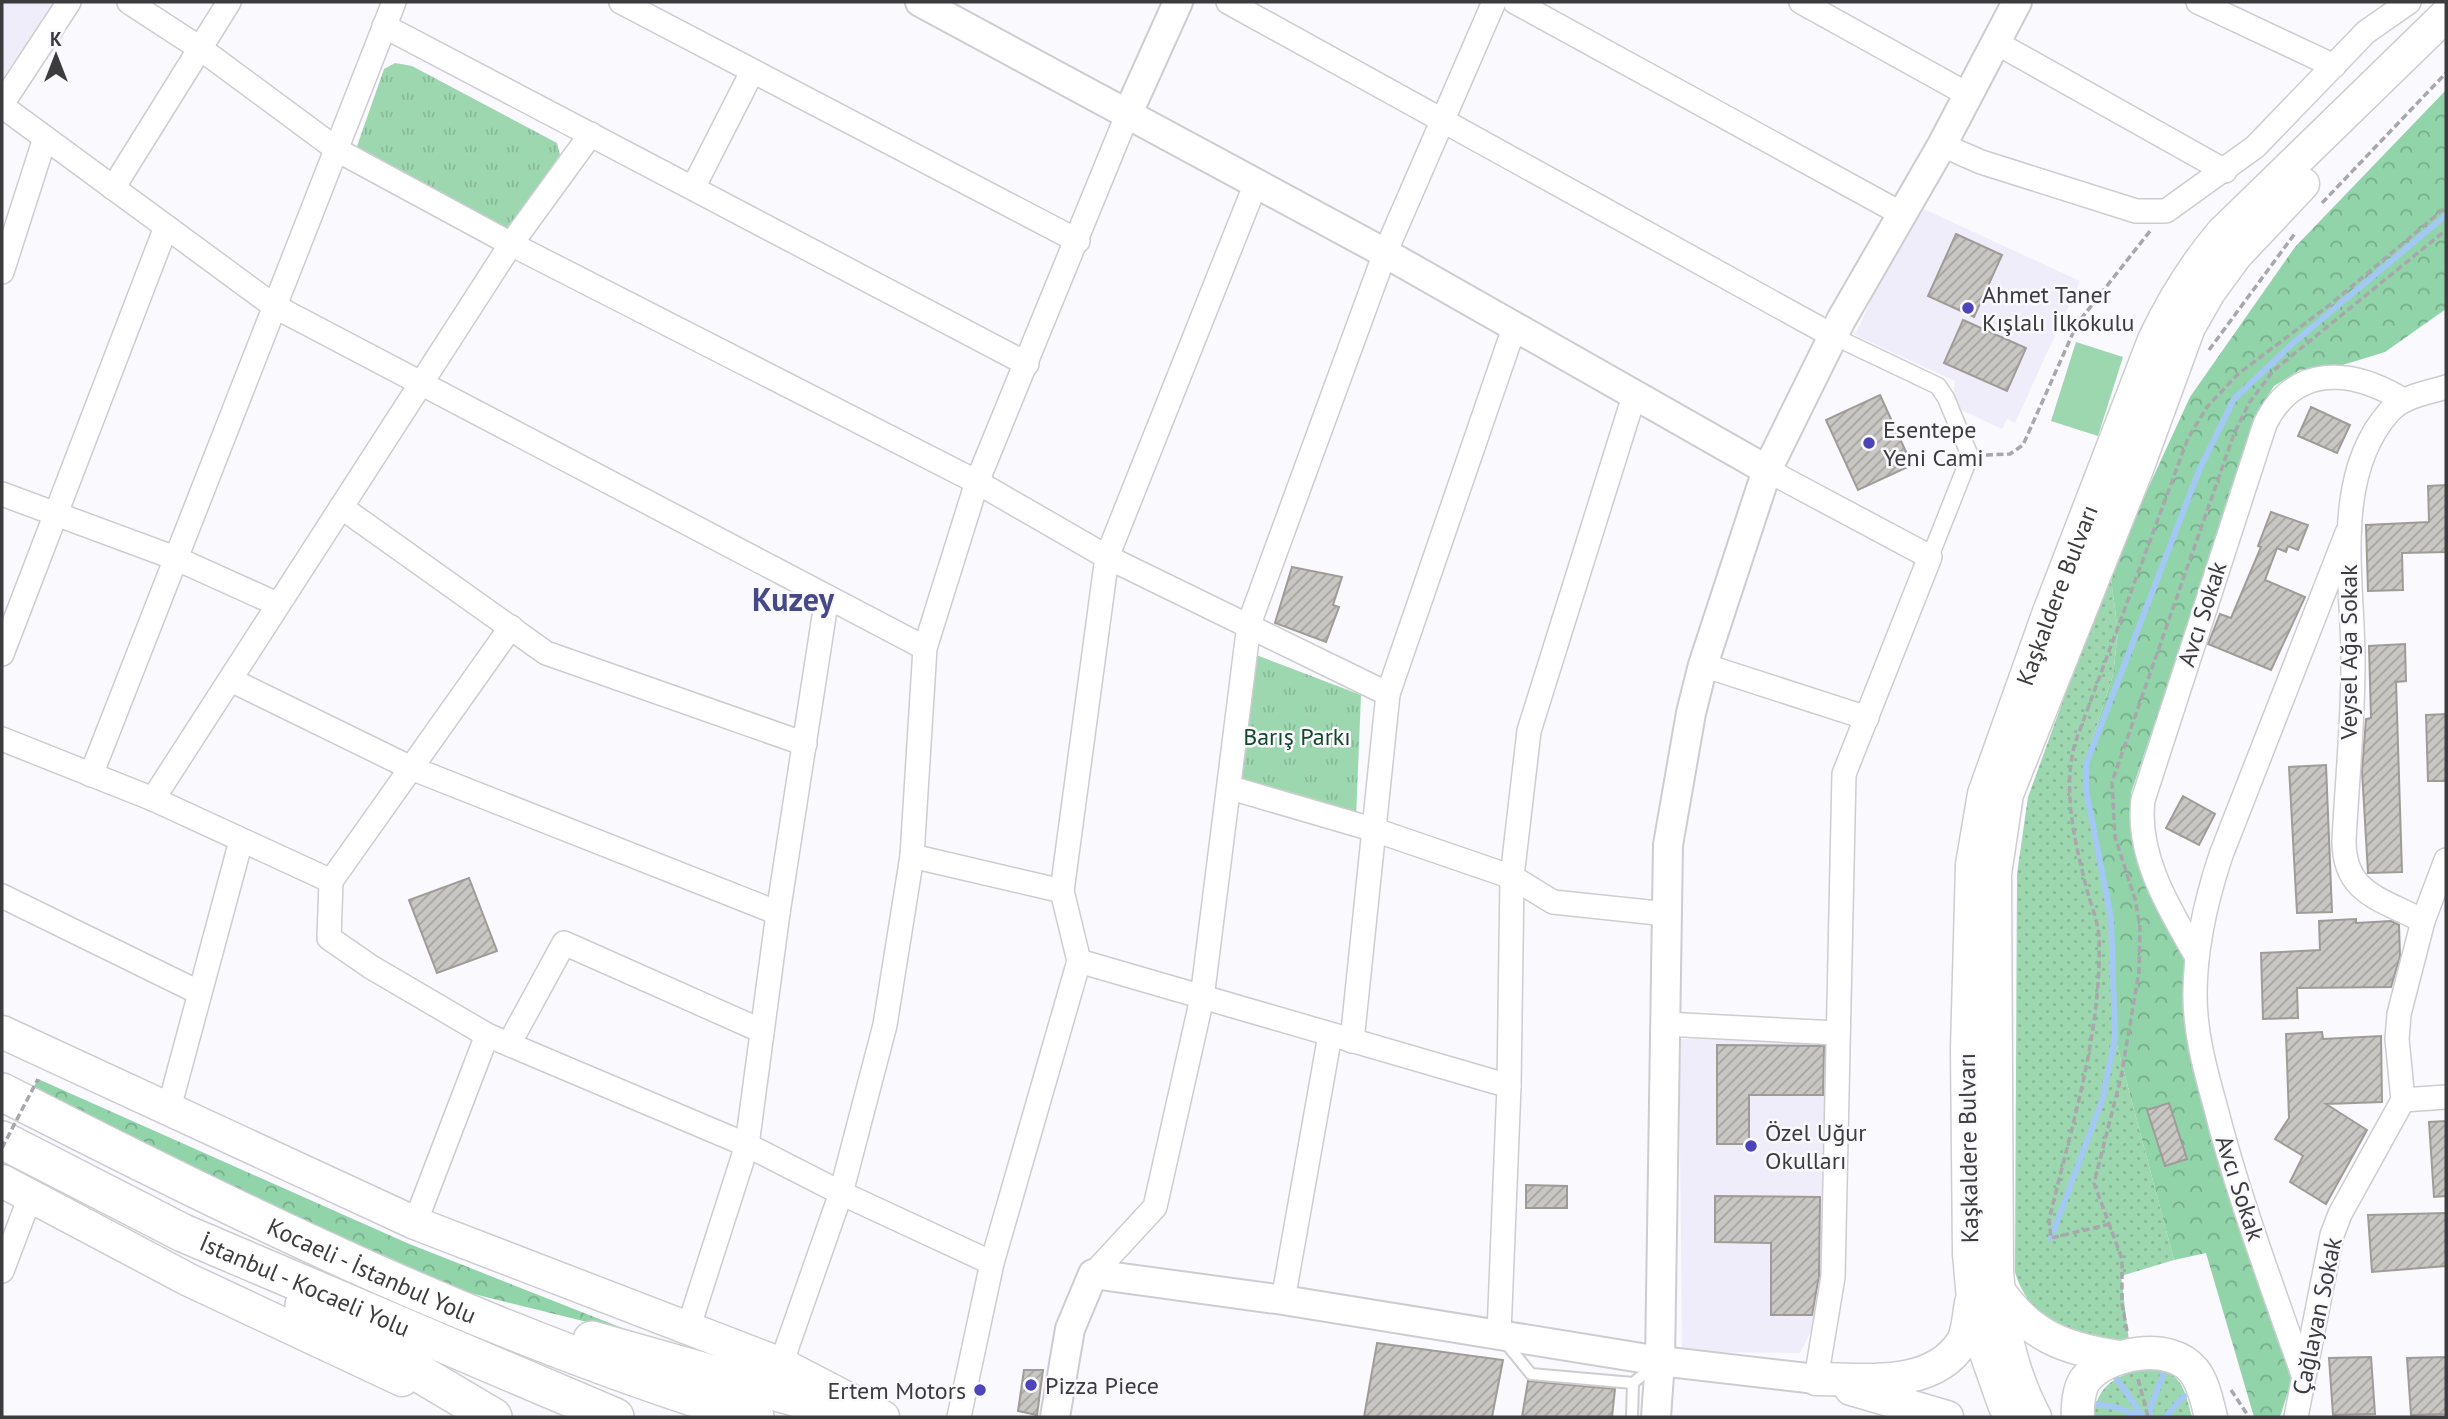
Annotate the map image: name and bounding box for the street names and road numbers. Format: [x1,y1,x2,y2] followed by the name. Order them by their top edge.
[2009,500,2104,689] street label: Kaşkaldere Bulvarı
[2170,557,2234,670] street label: Avcı Sokak
[2333,564,2364,741] street label: Veysel Ağa Sokak
[1951,1053,1985,1243] street label: Kaşkaldere Bulvarı
[2208,1132,2272,1245] street label: Avcı Sokak
[263,1210,481,1330] street label: Kocaeli - İstanbul Yolu
[195,1226,415,1343] street label: İstanbul - Kocaeli Yolu
[2285,1234,2349,1398] street label: Çağlayan Sokak

